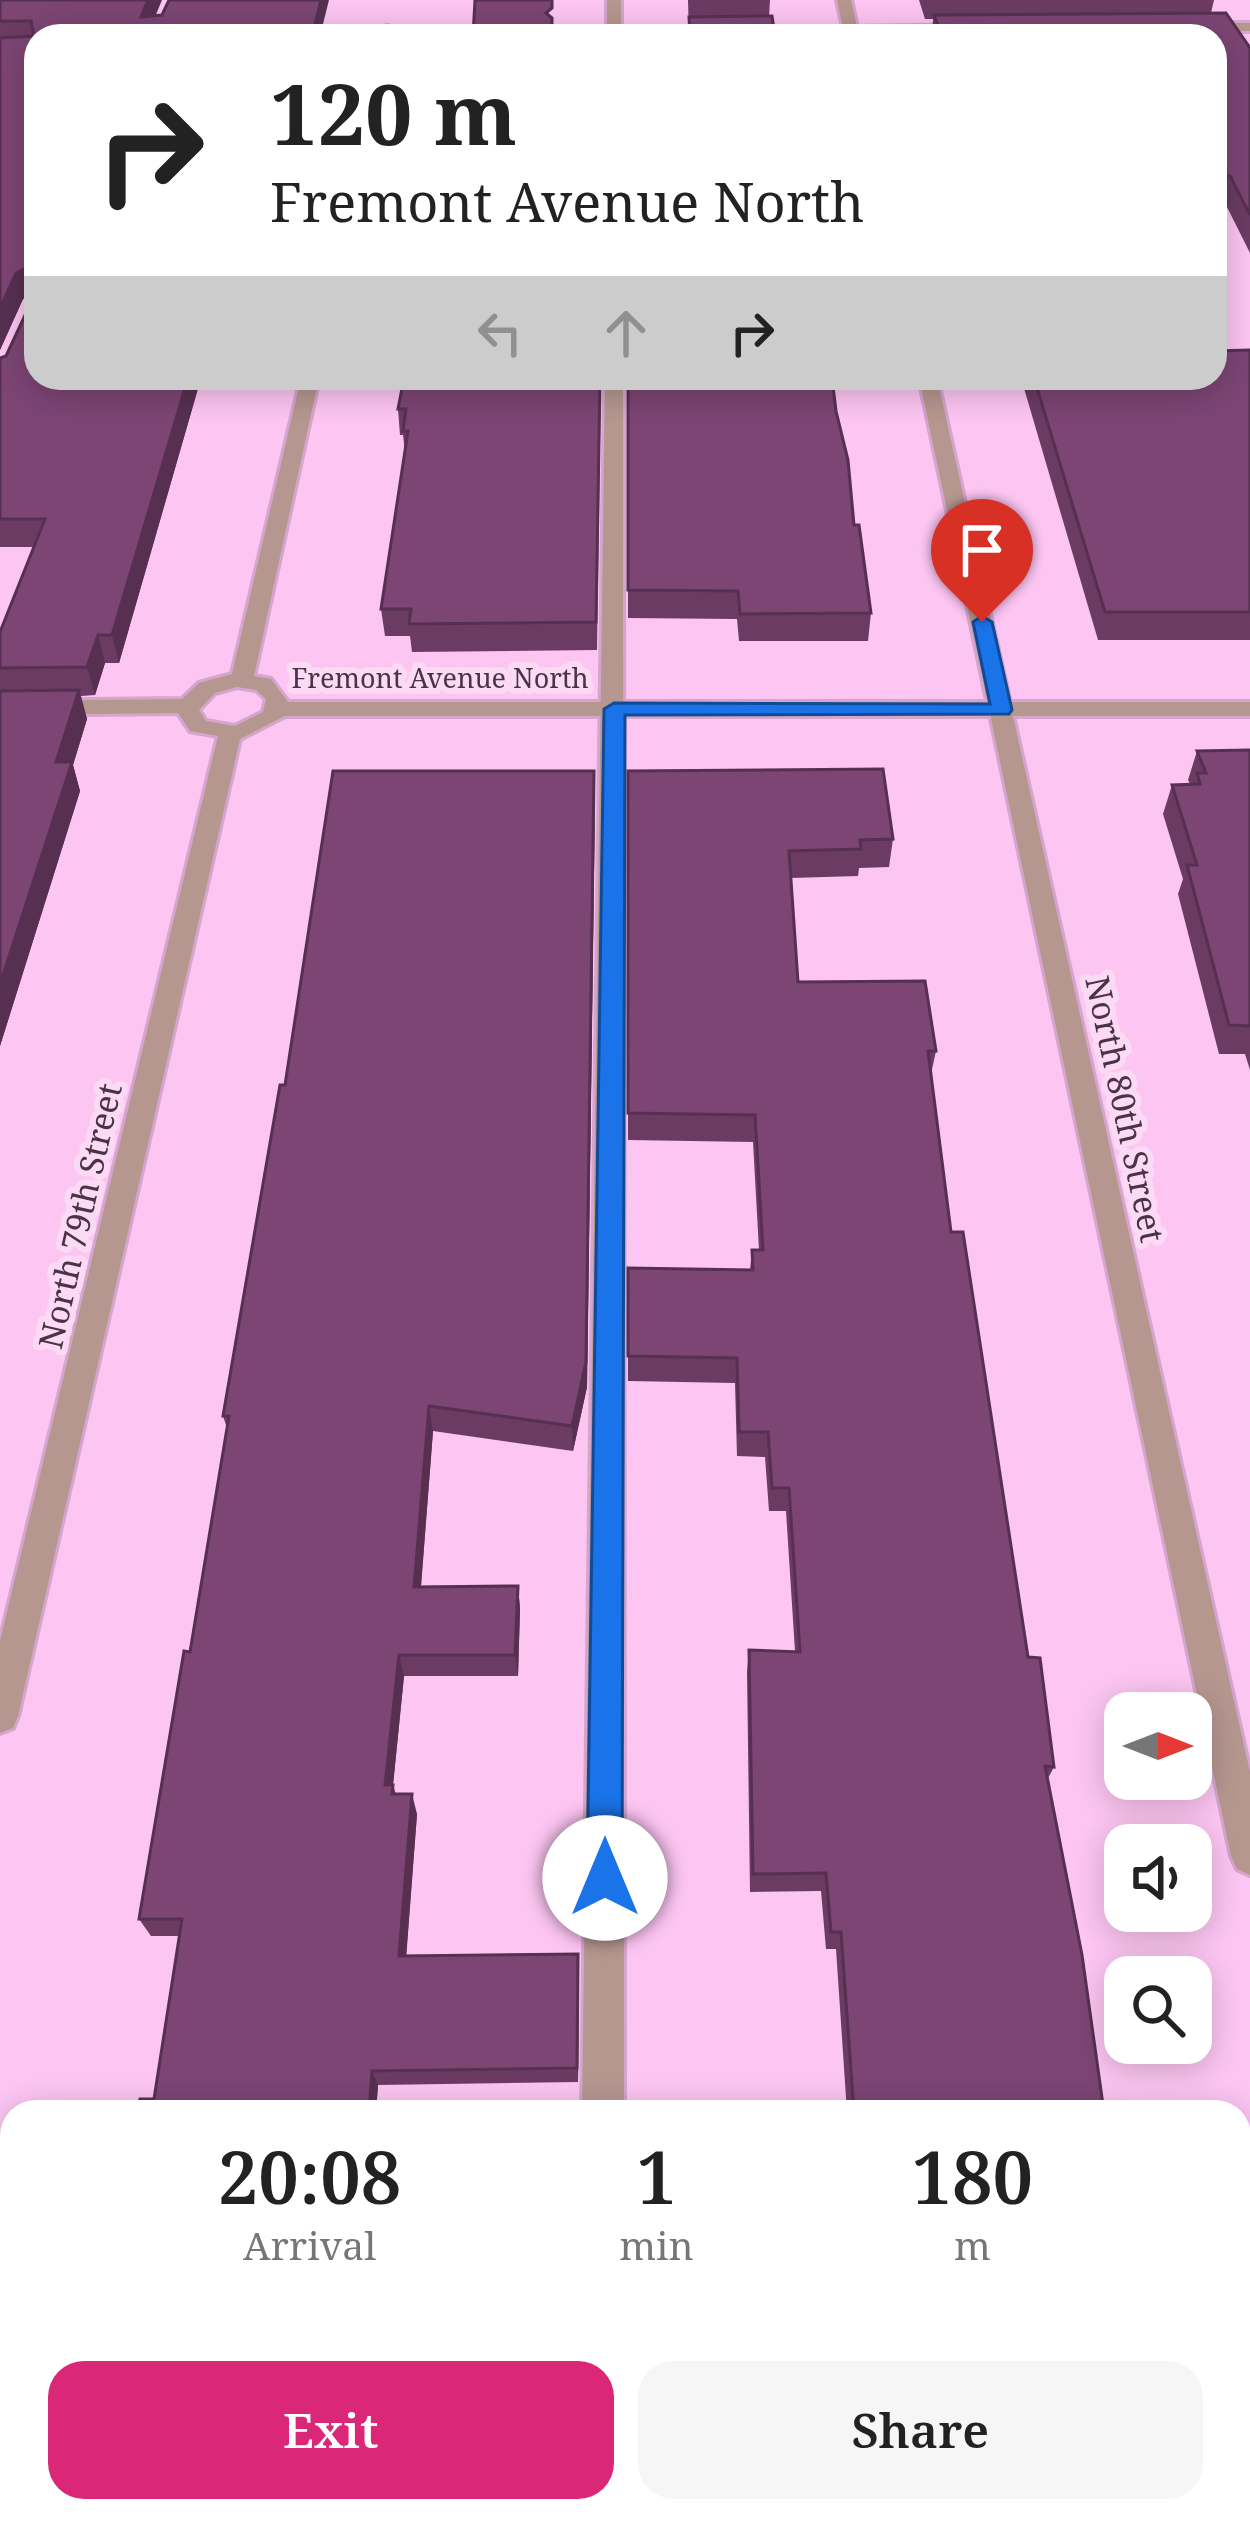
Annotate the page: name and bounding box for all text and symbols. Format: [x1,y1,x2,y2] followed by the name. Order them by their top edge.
[270,55,517,170] text: 120 m
[72,72,228,228] icon: right
[270,164,864,238] text: Fremont Avenue North
[467,300,533,366] icon: left
[593,300,659,366] icon: ahead
[719,300,785,366] icon: right
[931,499,1033,622] pin
[949,517,1015,583] icon: arrive
[291,659,589,696] street label: Fremont Avenue North
[1075,972,1176,1246] street label: North 80th Street
[27,1079,132,1353] street label: North 79th Street
[1104,1692,1212,1800] north arrow
[1104,1692,1212,2064] map controls
[542,1815,668,1941] position arrow
[1104,1824,1212,1932] button: sound
[1104,1956,1212,2064] button: search
[218,2127,401,2225] text: 20:08
[636,2127,677,2225] text: 1
[912,2127,1033,2225] text: 180
[243,2218,376,2271] text: Arrival
[619,2218,694,2271] text: min
[954,2218,991,2271] text: m
[48,2361,614,2499] button: Exit
[638,2361,1203,2499] button: Share

